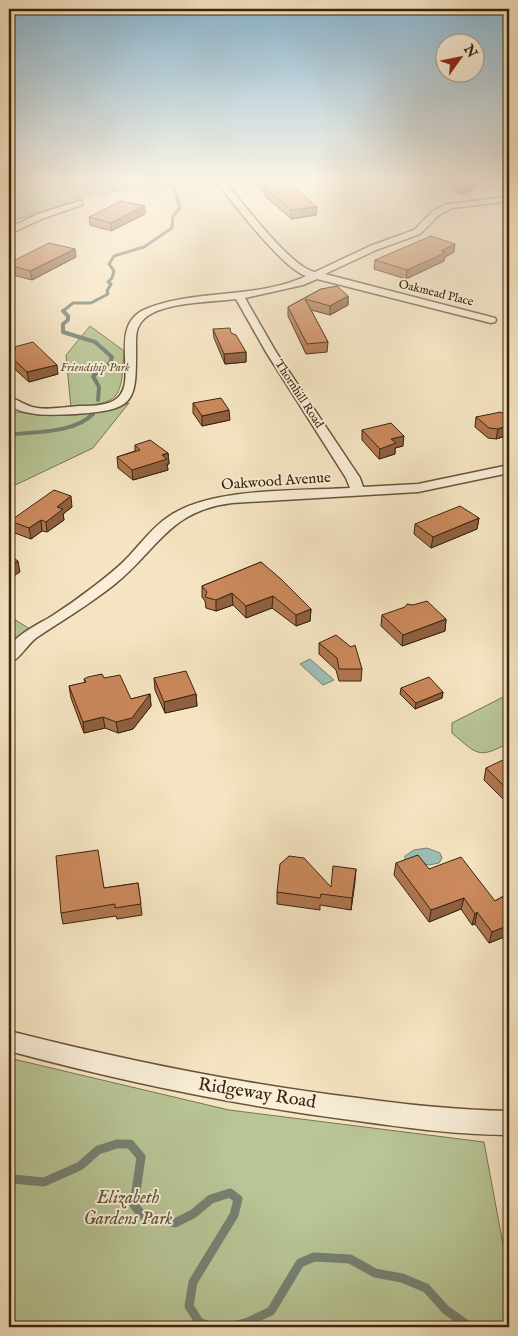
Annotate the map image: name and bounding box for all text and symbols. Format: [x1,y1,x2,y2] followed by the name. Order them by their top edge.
[436,32,486,82] north arrow
[459,41,481,61] text: N
[397,276,475,310] street label: Oakmead Place
[271,357,327,431] street label: Thornhill Road
[60,360,130,375] park label: Friendship Park
[221,468,332,494] street label: Oakwood Avenue
[196,1073,318,1115] street label: Ridgeway Road
[83,1187,173,1231] park label: Elizabeth Gardens Park

